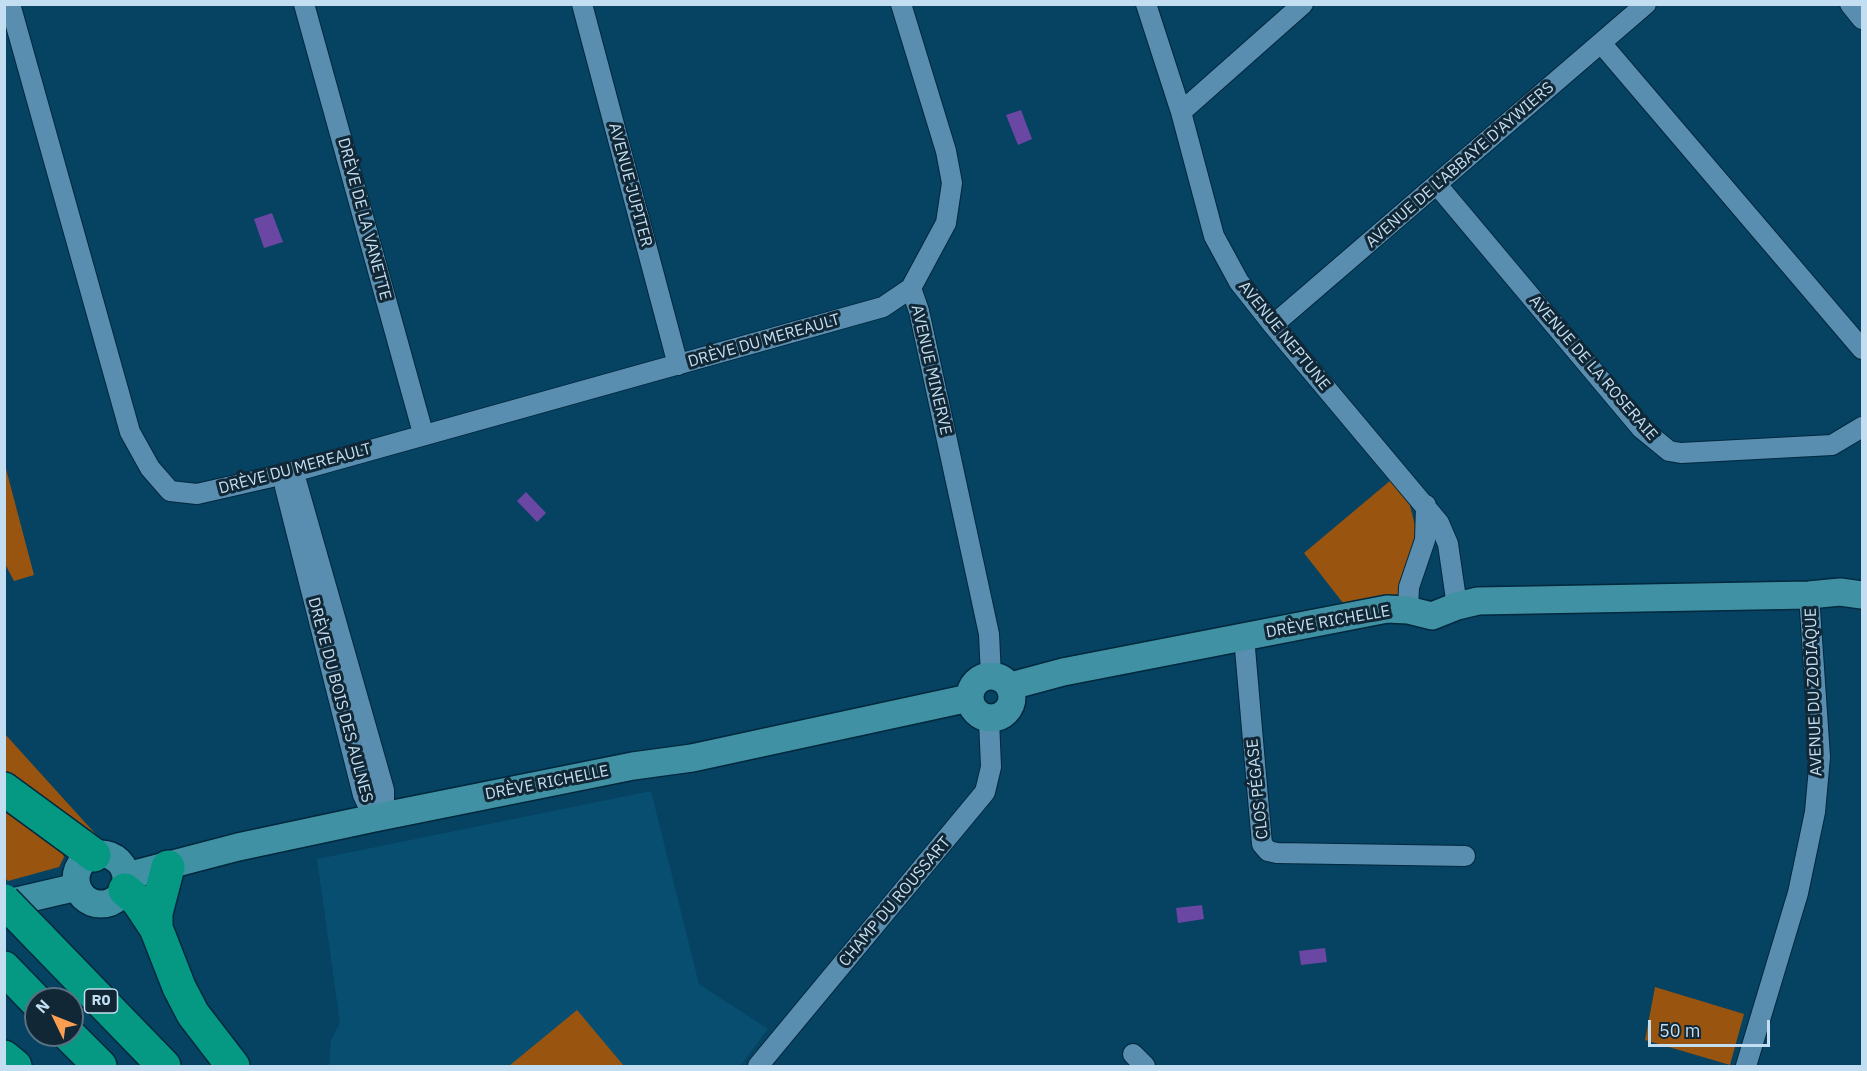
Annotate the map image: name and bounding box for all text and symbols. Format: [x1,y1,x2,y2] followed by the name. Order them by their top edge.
[1362,78,1558,252] street label: AVENUE DE L'ABBAYE D'AYWIERS
[604,121,656,249] street label: AVENUE JUPITER
[333,136,395,302] street label: DRÈVE DE LA VANETTE
[1234,278,1334,394] street label: AVENUE NEPTUNE
[1525,291,1661,445] street label: AVENUE DE LA ROSERAIE
[907,303,955,437] street label: AVENUE MINERVE
[686,310,842,372] street label: DRÈVE DU MEREAULT
[217,439,373,499] street label: DRÈVE DU MEREAULT
[303,595,377,805] street label: DRÈVE DU BOIS DES AULNES
[1265,602,1391,642] street label: DRÈVE RICHELLE
[1801,608,1827,776] street label: AVENUE DU ZODIAQUE
[1243,738,1273,840] street label: CLOS PÉGASE
[484,762,610,804] street label: DRÈVE RICHELLE
[835,833,955,971] street label: CHAMP DU ROUSSART
[24,987,84,1047] north arrow
[84,989,118,1013] road number: R0
[31,995,54,1017] text: N
[1651,1008,1772,1046] scale bar
[1659,1019,1701,1042] text: 50 m

